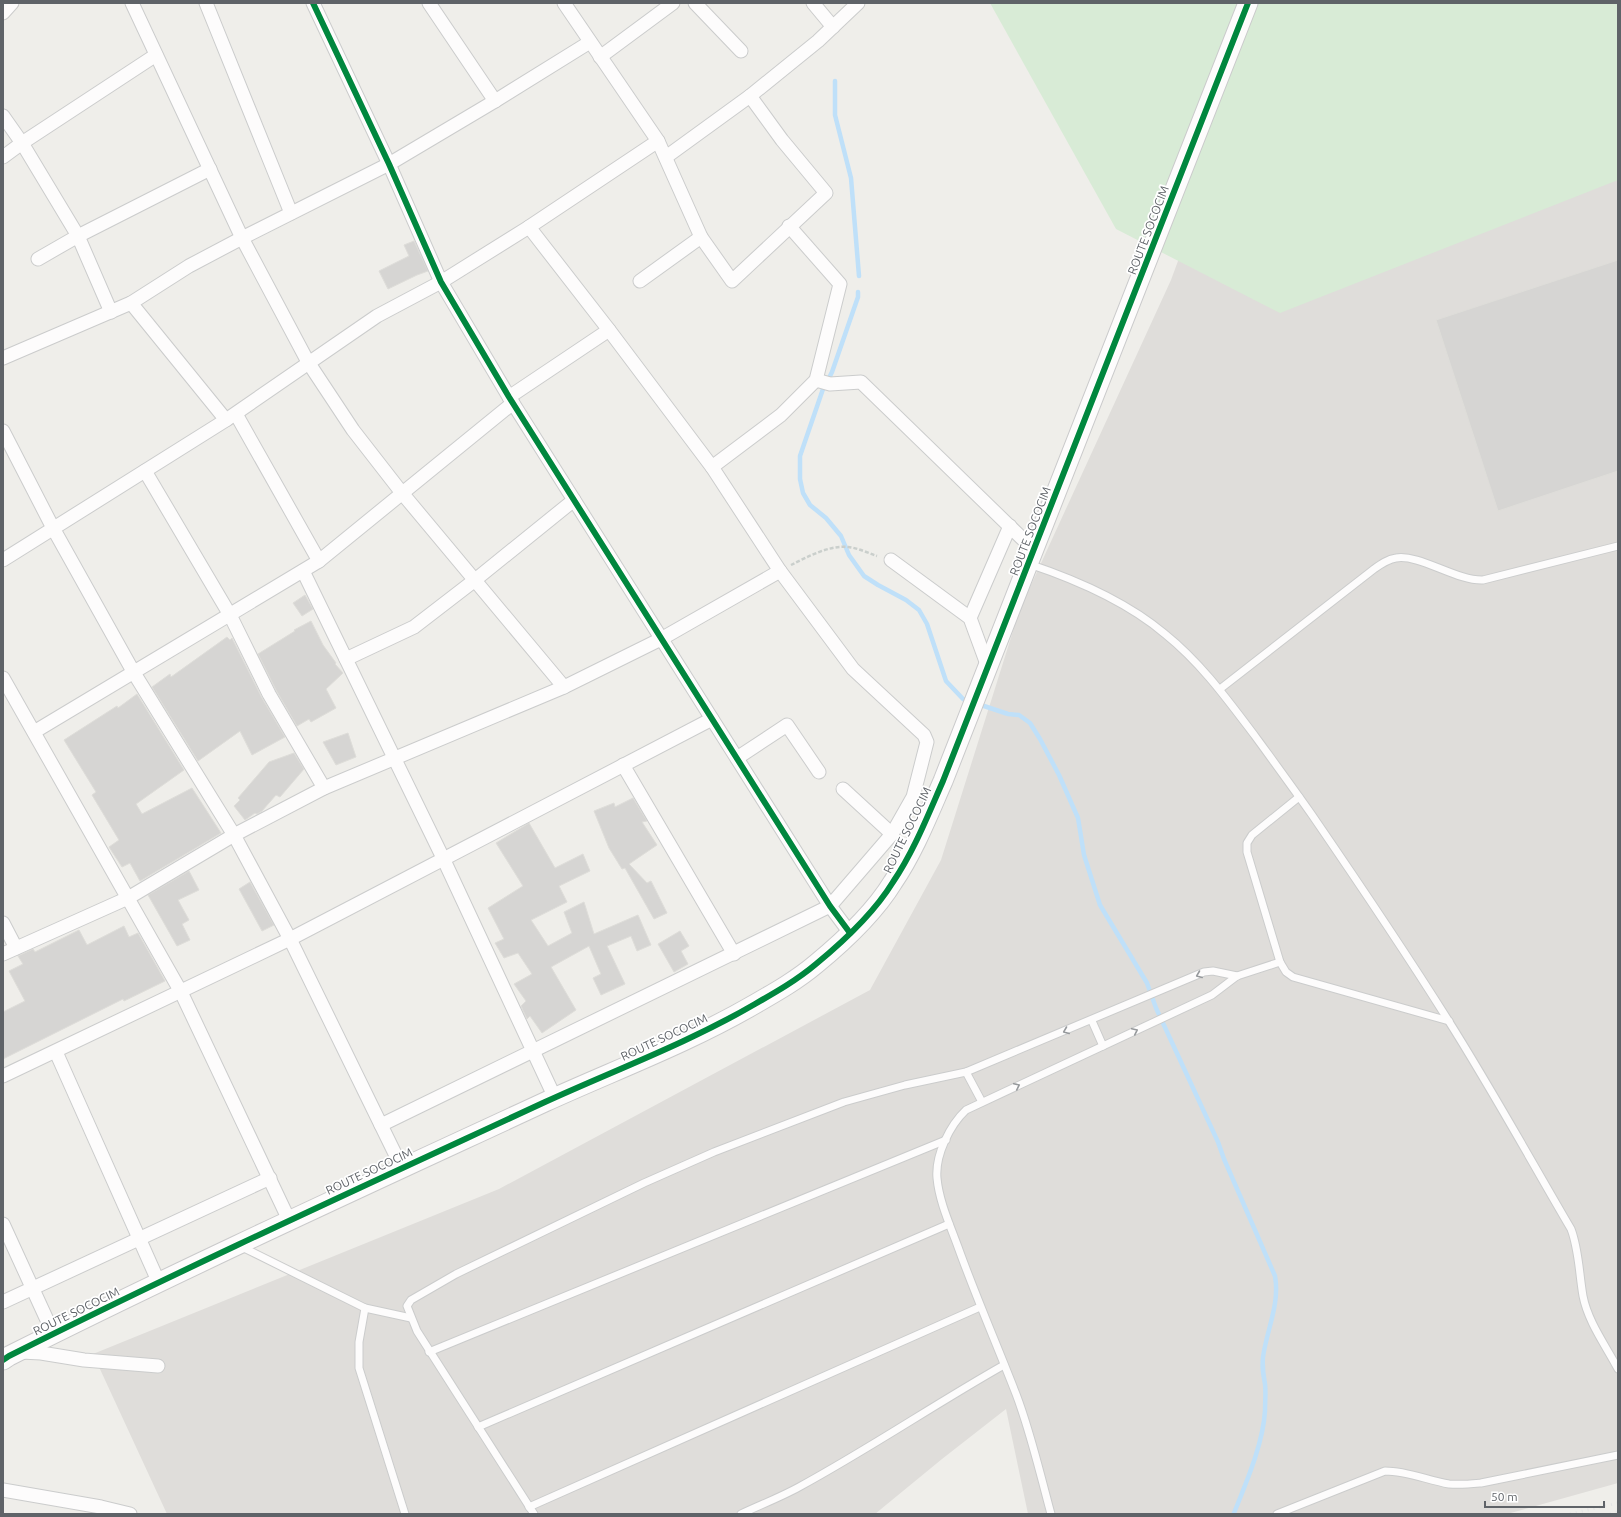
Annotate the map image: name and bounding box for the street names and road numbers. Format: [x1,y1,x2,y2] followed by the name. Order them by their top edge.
[1125,184,1171,276] street label: ROUTE SOCOCIM
[1007,485,1053,577] street label: ROUTE SOCOCIM
[881,785,933,875] street label: ROUTE SOCOCIM
[619,1011,709,1063] street label: ROUTE SOCOCIM
[324,1145,414,1197] street label: ROUTE SOCOCIM
[31,1285,121,1337] street label: ROUTE SOCOCIM

